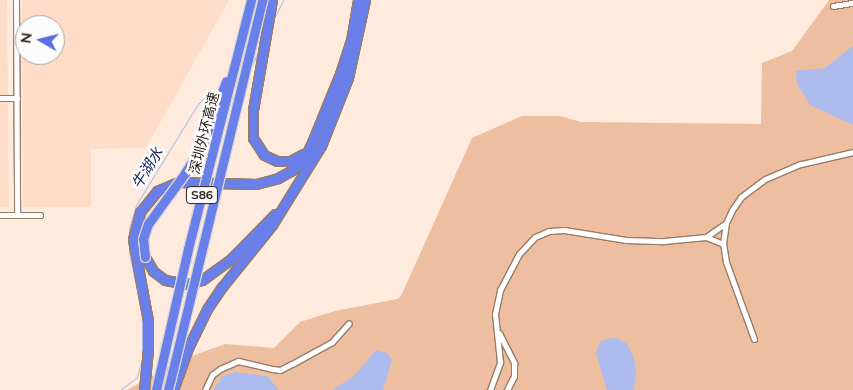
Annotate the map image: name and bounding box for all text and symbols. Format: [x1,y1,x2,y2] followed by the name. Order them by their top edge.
[15,15,65,65] north arrow
[16,32,36,45] text: N
[186,90,222,176] street label: 深圳外环高速
[127,144,167,192] water label: 牛湖水
[186,186,218,204] road number: S86

